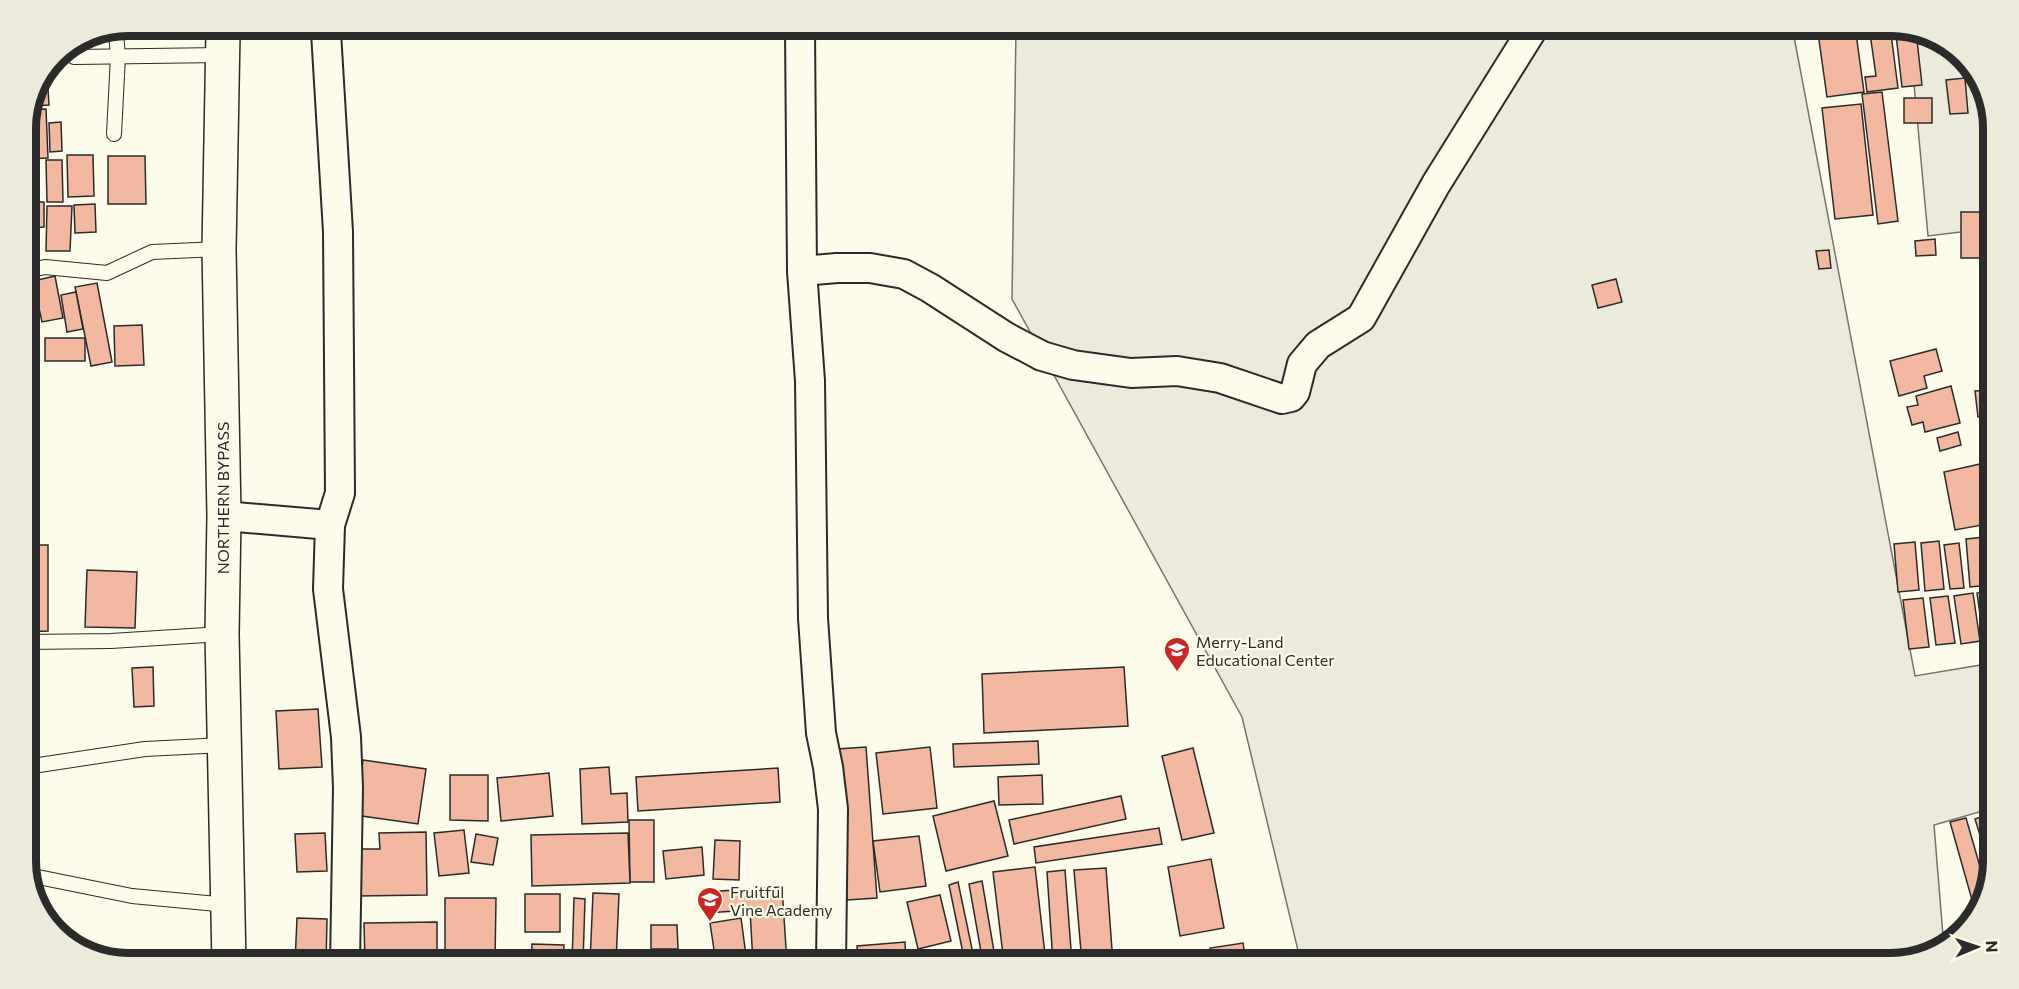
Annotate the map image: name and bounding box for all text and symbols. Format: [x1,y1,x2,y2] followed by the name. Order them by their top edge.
[213,422,232,574] street label: NORTHERN BYPASS
[1196,632,1335,669] place label: Merry-Land Educational Center
[1162,635,1192,673] school or university icon: Merry-Land Educational Center
[730,882,832,919] place label: Fruitful Vine Academy
[695,885,725,923] school or university icon: Fruitful Vine Academy
[1947,917,2007,977] north arrow
[1983,940,2002,953] text: N

